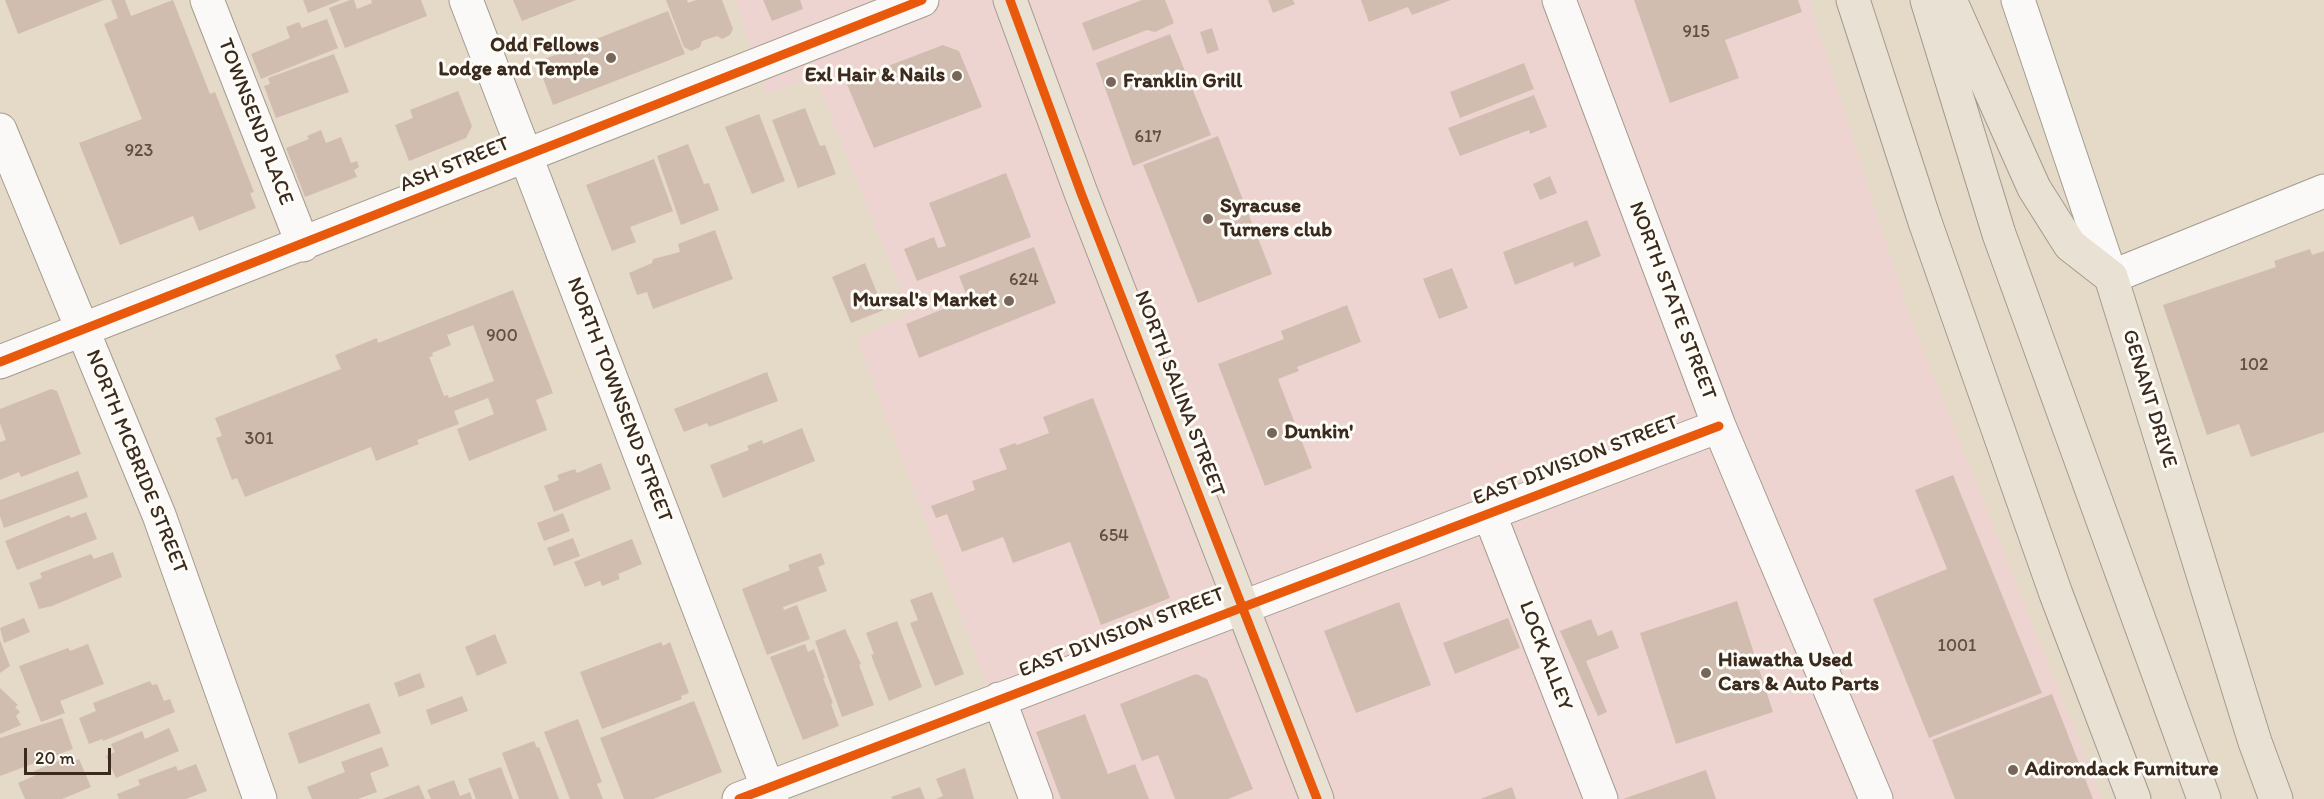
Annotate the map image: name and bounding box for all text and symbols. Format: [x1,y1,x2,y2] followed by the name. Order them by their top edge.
[1682,21,1710,43] house number: 915
[438,33,599,83] place label: Odd Fellows Lodge and Temple
[212,35,298,209] street label: TOWNSEND PLACE
[604,51,618,65] marker: Odd Fellows Lodge and Temple
[805,63,945,89] place label: Exl Hair & Nails
[950,69,964,83] marker: Exl Hair & Nails
[1123,69,1242,95] place label: Franklin Grill
[1104,75,1118,89] marker: Franklin Grill
[1135,126,1161,148] house number: 617
[396,132,514,198] street label: ASH STREET
[125,140,153,162] house number: 923
[1220,194,1332,244] place label: Syracuse Turners club
[1623,198,1721,404] street label: NORTH STATE STREET
[1201,212,1215,226] marker: Syracuse Turners club
[1009,269,1039,291] house number: 624
[561,274,677,526] street label: NORTH TOWNSEND STREET
[1128,287,1230,501] street label: NORTH SALINA STREET
[853,288,997,314] place label: Mursal's Market
[1002,294,1016,308] marker: Mursal's Market
[486,325,518,347] house number: 900
[2116,327,2182,471] street label: GENANT DRIVE
[80,346,192,578] street label: NORTH MCBRIDE STREET
[2240,354,2268,376] house number: 102
[1470,410,1682,512] street label: EAST DIVISION STREET
[1284,420,1353,446] place label: Dunkin'
[1265,426,1279,440] marker: Dunkin'
[244,428,274,450] house number: 301
[1099,525,1129,547] house number: 654
[1016,582,1228,684] street label: EAST DIVISION STREET
[1513,598,1577,714] street label: LOCK ALLEY
[1938,635,1976,657] house number: 1001
[1718,648,1879,698] place label: Hiawatha Used Cars & Auto Parts
[1699,666,1713,680] marker: Hiawatha Used Cars & Auto Parts
[27,736,114,774] scale bar
[35,747,75,769] text: 20 m
[2025,757,2219,783] place label: Adirondack Furniture
[2006,763,2020,777] marker: Adirondack Furniture

